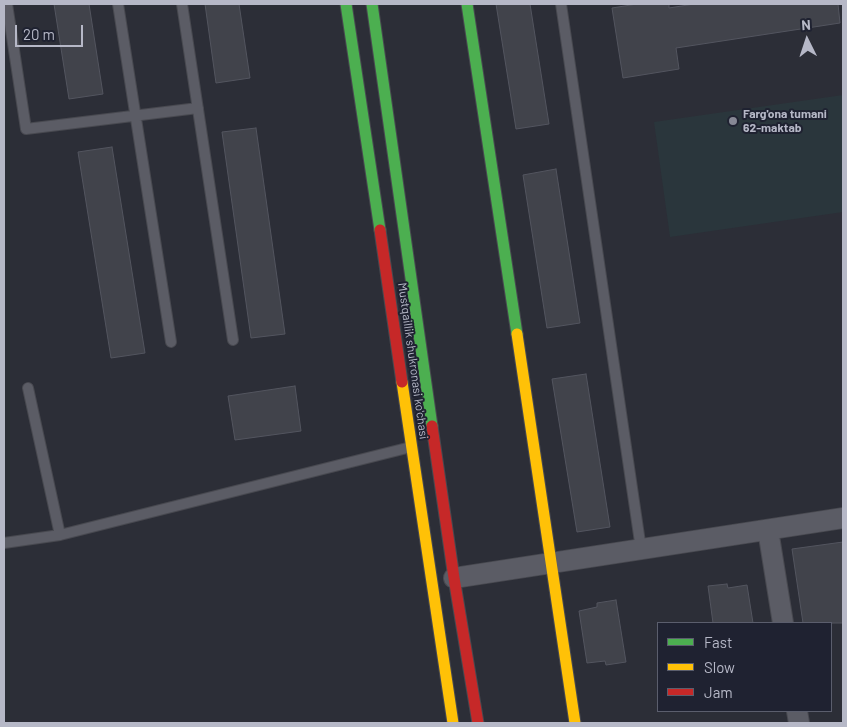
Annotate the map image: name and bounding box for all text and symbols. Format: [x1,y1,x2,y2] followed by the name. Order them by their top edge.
[18,15,85,47] scale bar
[782,15,832,65] north arrow
[801,16,811,33] text: N
[23,25,55,43] text: 20 m
[743,107,827,135] place label: Farg'ona tumani 62-maktab
[727,115,739,127] marker: Farg'ona tumani 62-maktab
[395,282,431,440] street label: Mustqaillik shukronasi ko'chasi
[657,622,832,712] legend
[704,633,732,651] text: Fast
[704,658,735,676] text: Slow
[704,683,733,701] text: Jam

